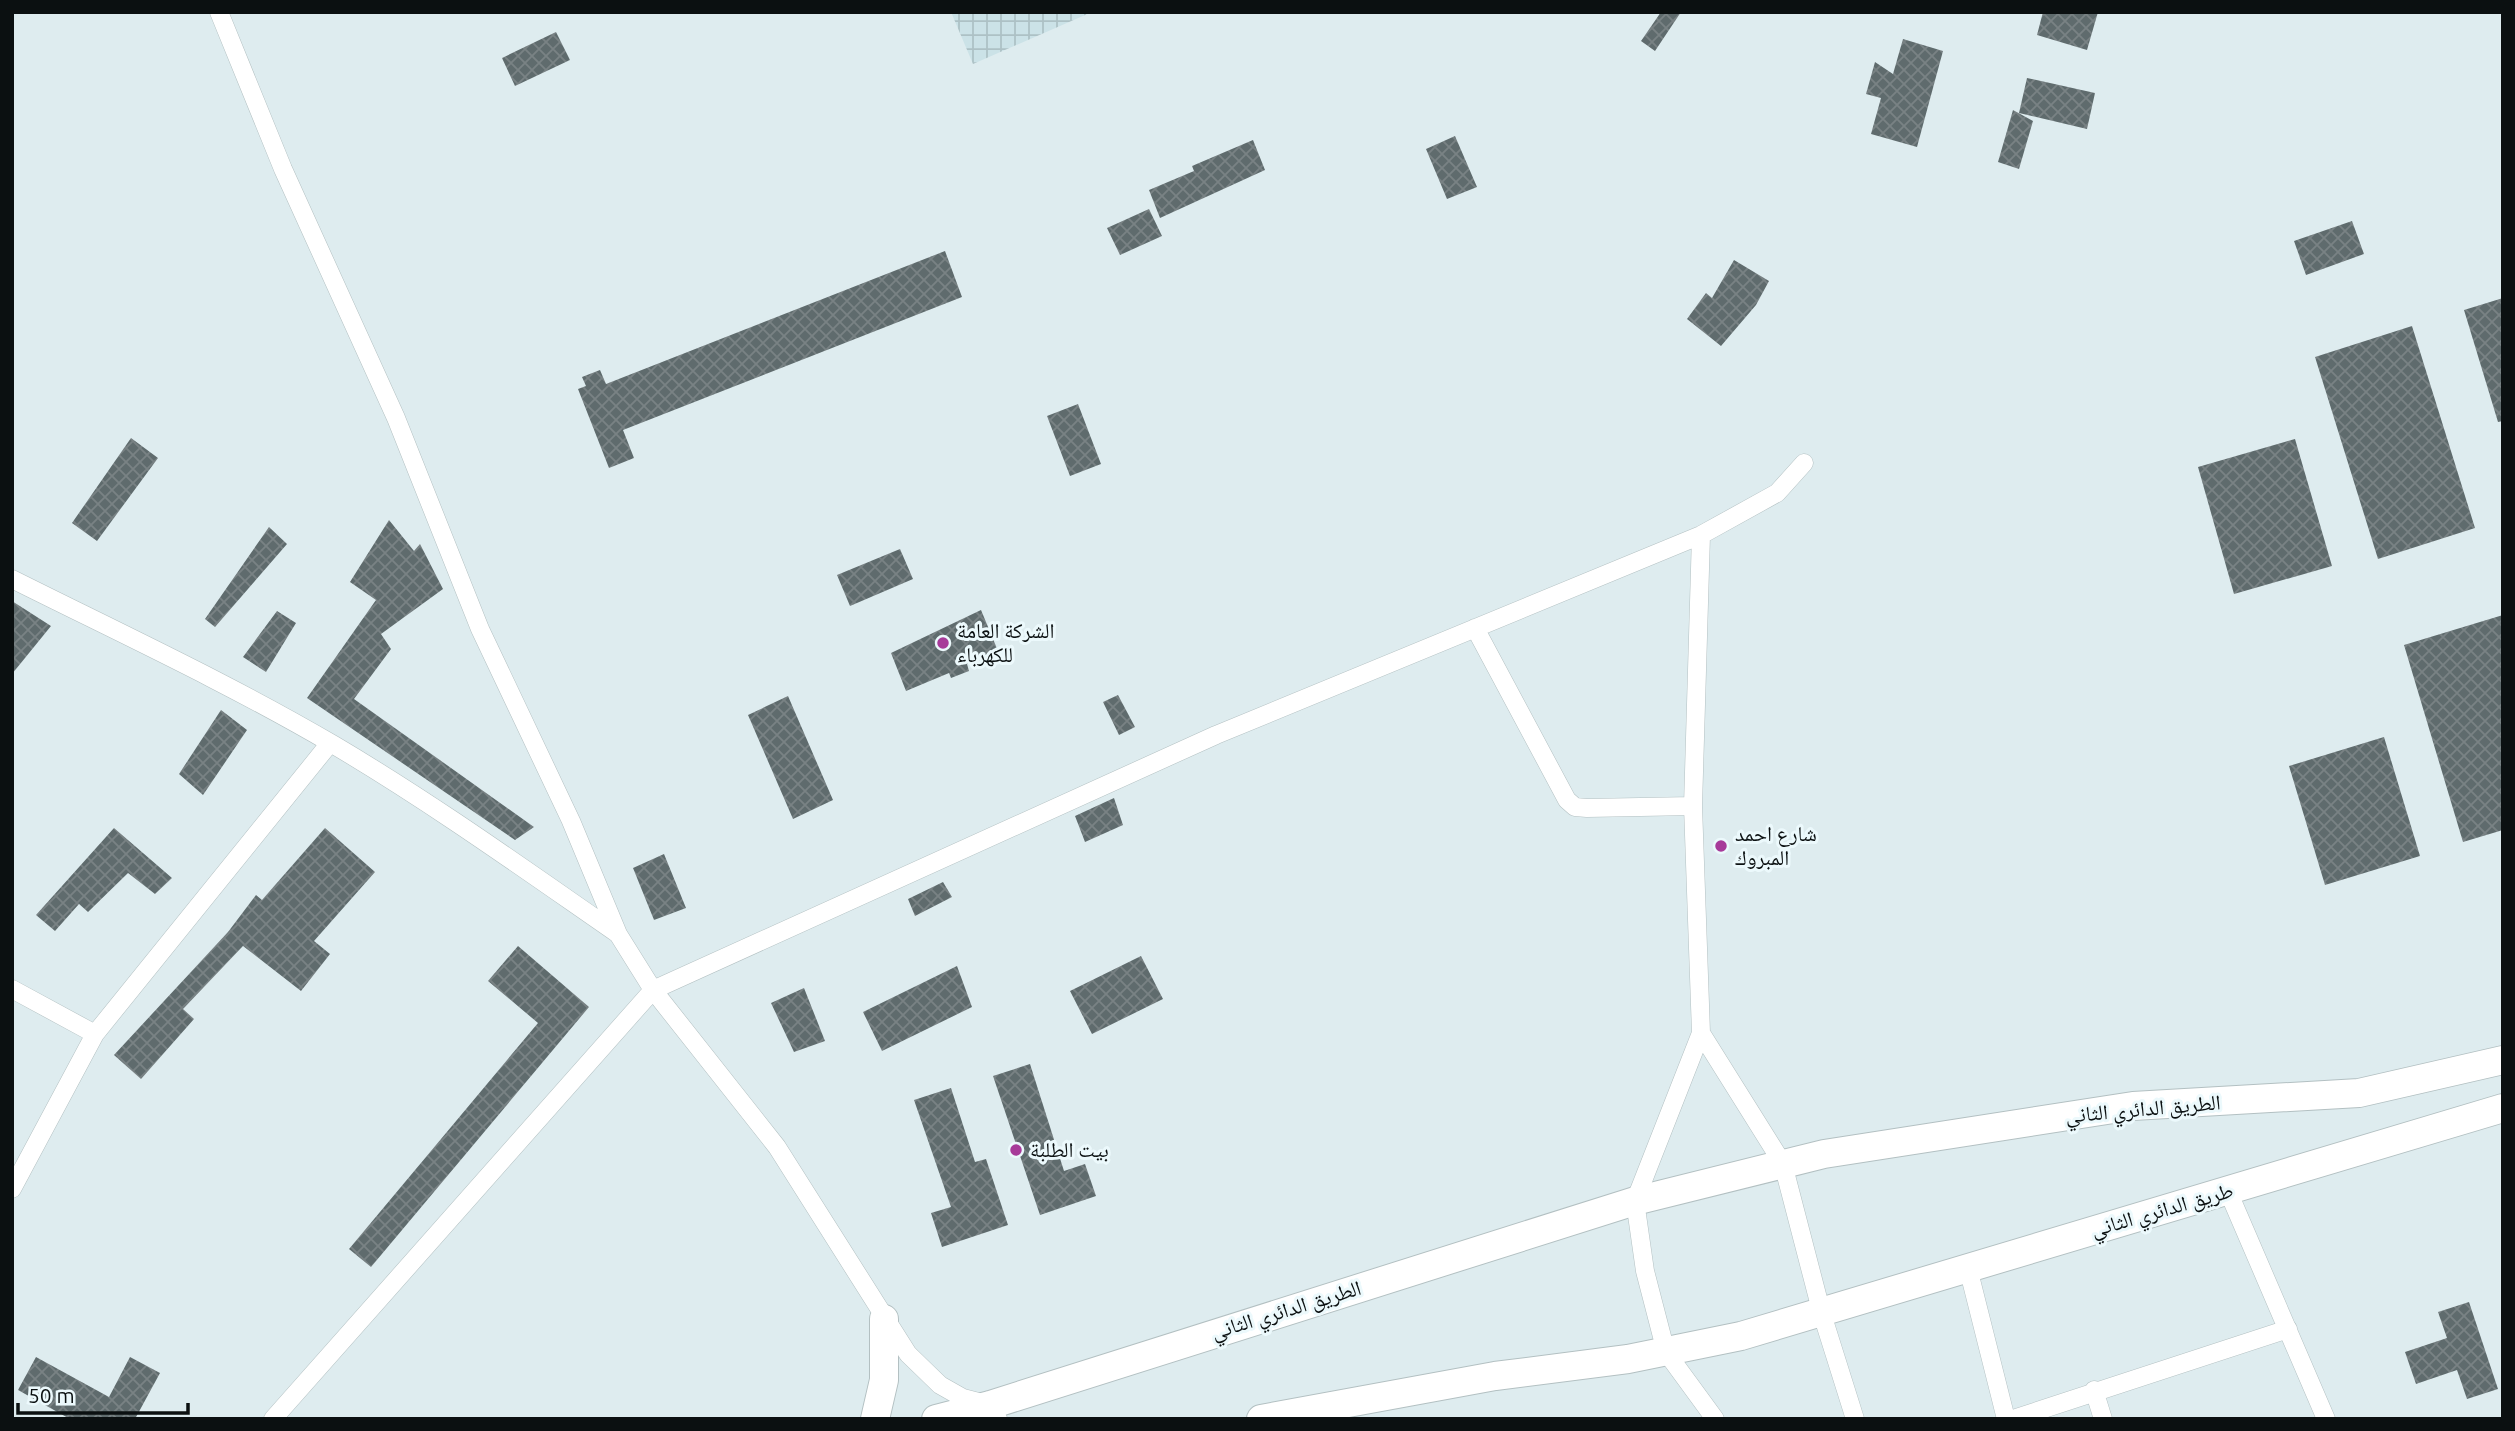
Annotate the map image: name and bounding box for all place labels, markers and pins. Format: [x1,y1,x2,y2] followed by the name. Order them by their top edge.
[957,618,1054,667] place label: الشركة العامة للكهرباء
[935,635,951,651] marker: الشركة العامة للكهرباء
[1735,821,1817,870] place label: شارع احمد المبروك
[1713,838,1729,854] marker: شارع احمد المبروك
[1030,1137,1109,1162] place label: بيت الطلبة
[1008,1142,1024,1158] marker: بيت الطلبة

